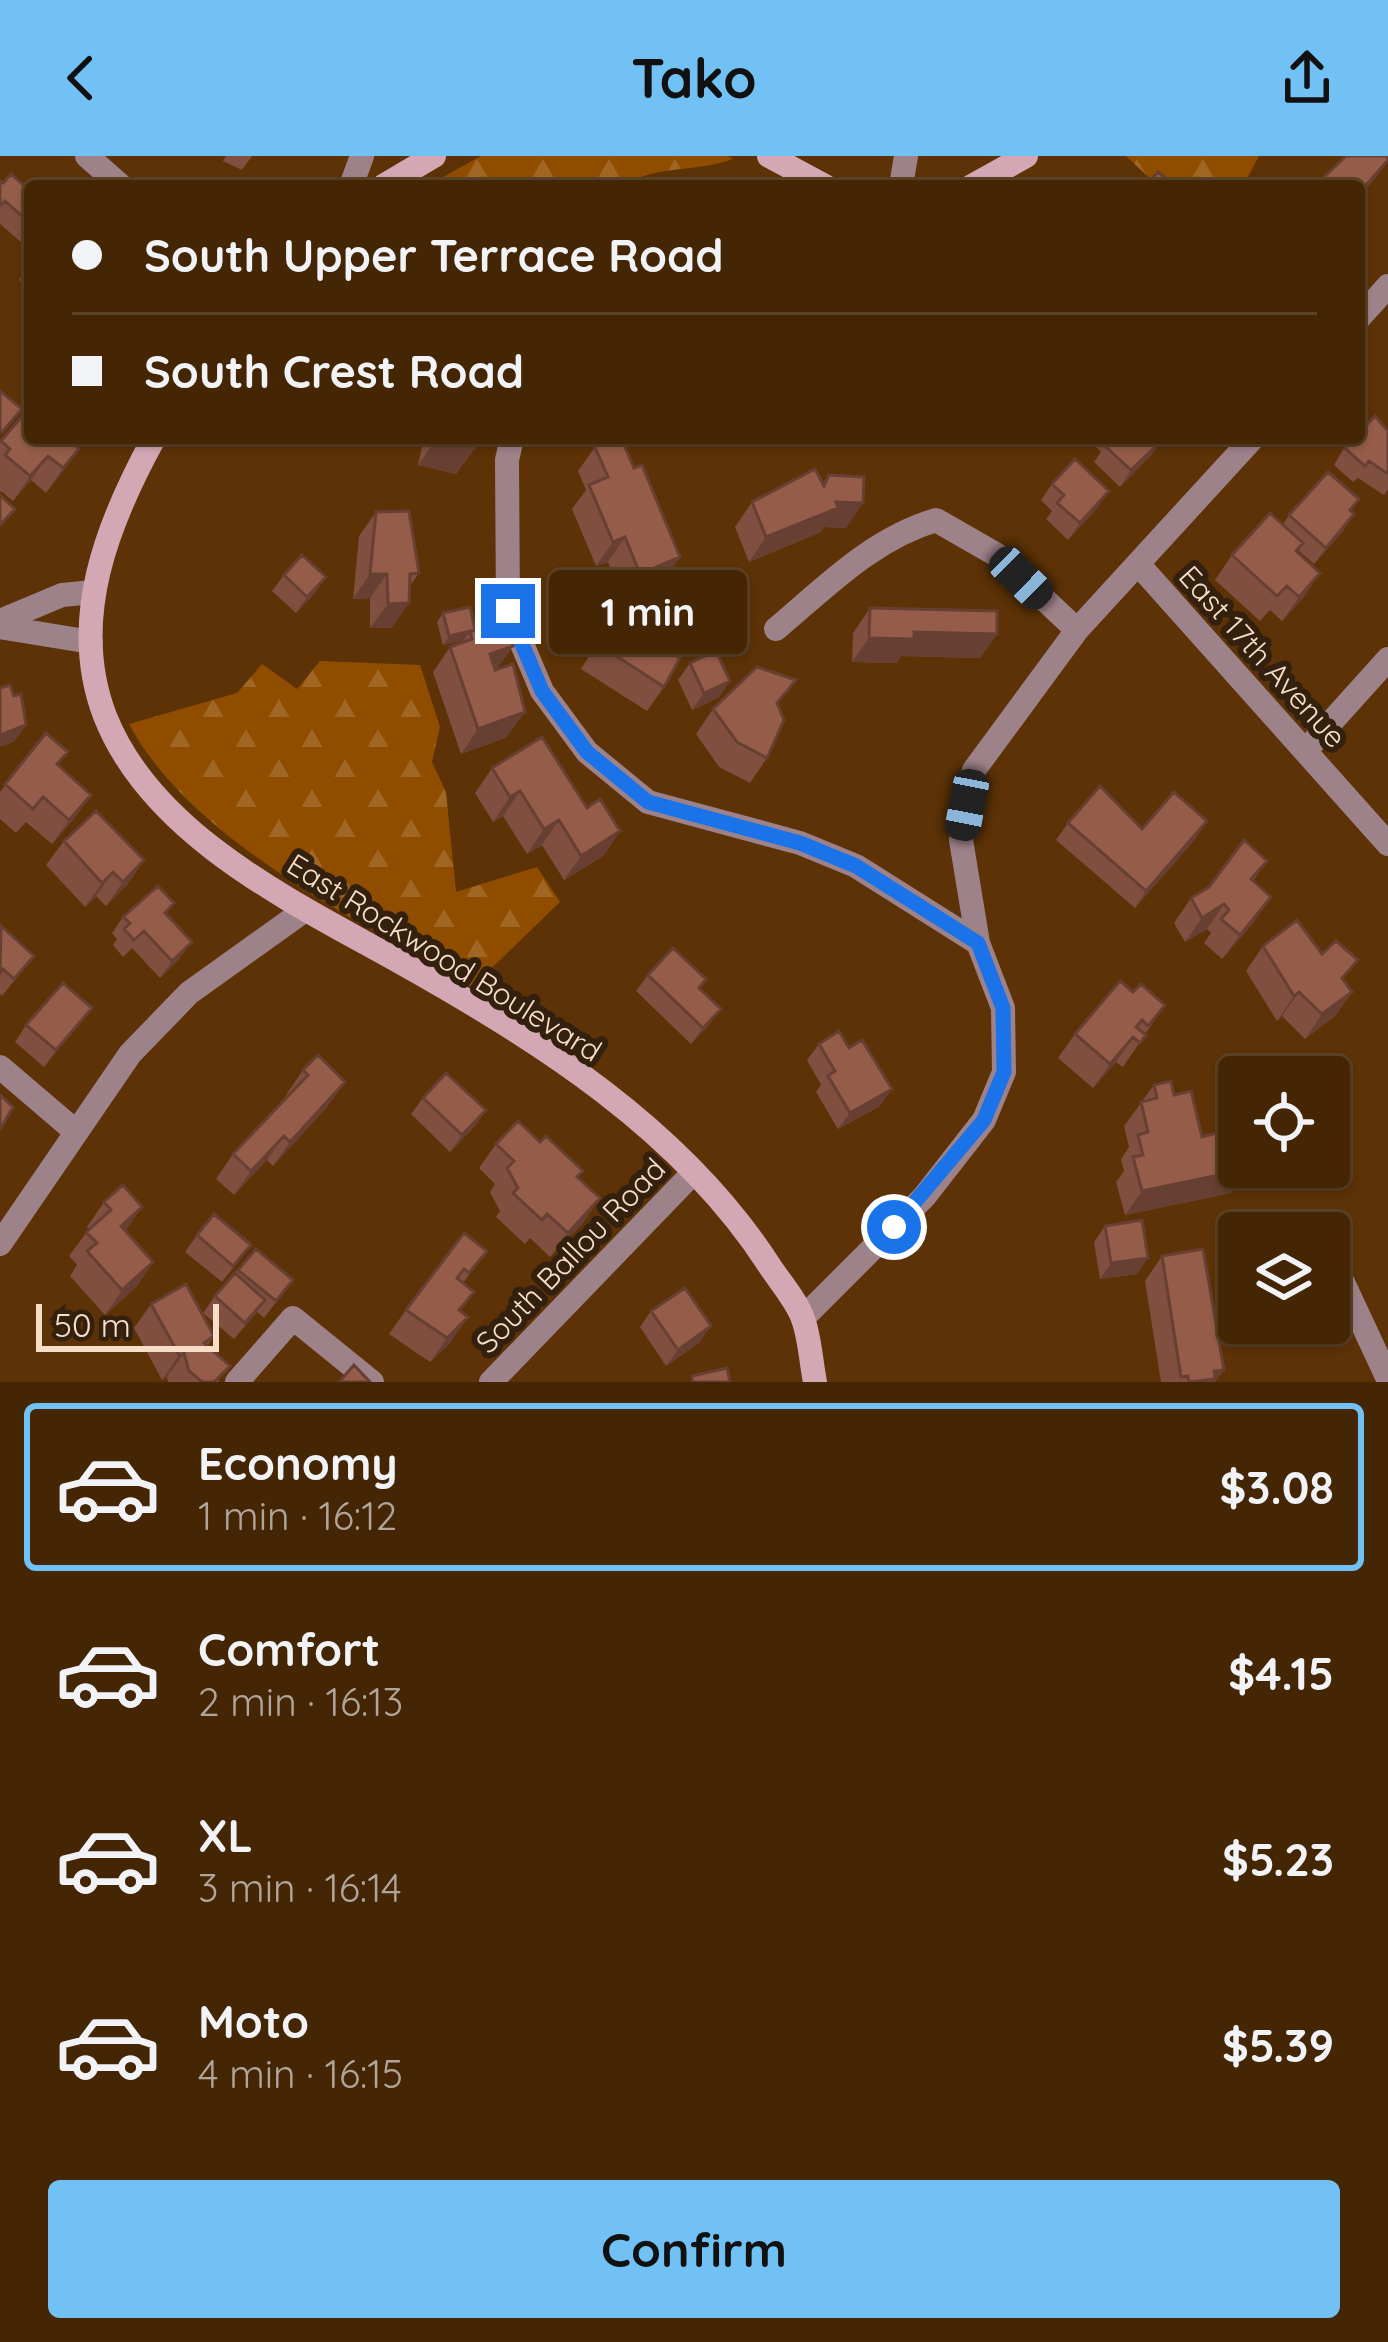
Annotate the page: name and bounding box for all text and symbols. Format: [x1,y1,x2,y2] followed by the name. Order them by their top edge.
[631,44,757,112] text: Tako
[48,45,114,111] icon: back
[1274,45,1340,111] icon: share
[144,227,724,283] text: South Upper Terrace Road
[144,343,524,399] text: South Crest Road
[983,540,1059,616] car
[1171,557,1355,755] street label: East 17th Avenue
[550,569,748,653] callout: 1 min
[481,584,535,638] route end
[601,587,695,636] text: 1 min
[942,766,992,844] car
[280,845,609,1070] street label: East Rockwood Boulevard
[1218,1056,1350,1344] map controls
[1218,1056,1350,1188] button: locate
[468,1150,673,1361] street label: South Ballou Road
[867,1200,921,1254] route start
[1218,1212,1350,1344] button: layers
[36,1298,219,1351] scale bar
[54,1304,131,1345] text: 50 m
[54,1433,162,1541] icon: car
[198,1435,398,1491] text: Economy
[1219,1459,1334,1515] text: $3.08
[198,1491,397,1540] text: 1 min · 16:12
[54,1619,162,1727] icon: car
[198,1621,380,1677] text: Comfort
[1228,1645,1334,1701] text: $4.15
[198,1677,403,1726] text: 2 min · 16:13
[54,1805,162,1913] icon: car
[198,1807,253,1863] text: XL
[1222,1831,1334,1887] text: $5.23
[198,1863,402,1912] text: 3 min · 16:14
[54,1991,162,2099] icon: car
[198,1993,309,2049] text: Moto
[1222,2017,1334,2073] text: $5.39
[198,2049,403,2098] text: 4 min · 16:15
[48,2180,1340,2318] button: Confirm

